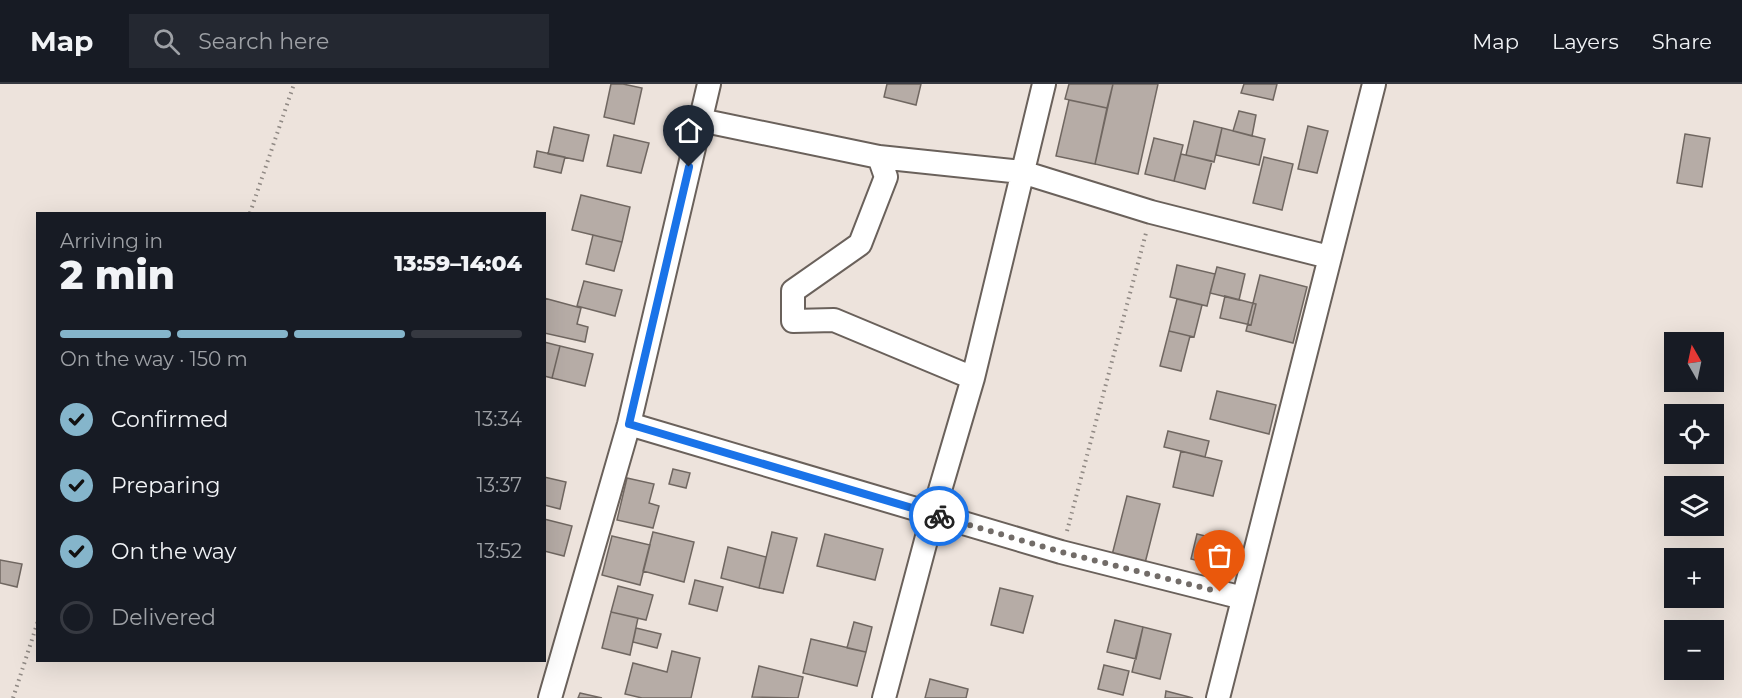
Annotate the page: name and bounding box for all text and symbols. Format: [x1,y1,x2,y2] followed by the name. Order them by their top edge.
[129,14,549,68] search box
[30,24,93,58] text: Map
[150,25,183,58] icon: search
[198,28,329,55] text: Search here
[1472,29,1519,54] text: Map
[1552,29,1619,54] text: Layers
[1652,29,1712,54] text: Share
[663,105,714,167] pin
[672,114,705,147] icon: home
[60,229,163,253] text: Arriving in
[394,250,522,277] text: 13:59–14:04
[60,251,175,299] text: 2 min
[1664,332,1724,392] north arrow
[1664,332,1724,680] map controls
[60,347,248,371] text: On the way · 150 m
[60,403,93,436] icon: check
[1664,404,1724,464] button: locate
[111,406,228,433] text: Confirmed
[475,407,522,431] text: 13:34
[60,469,93,502] icon: check
[111,472,220,499] text: Preparing
[476,473,522,497] text: 13:37
[1664,476,1724,536] button: layers
[909,486,969,546] courier
[923,500,956,533] icon: bike
[1194,530,1245,592] pin
[60,535,93,568] icon: check
[111,538,236,565] text: On the way
[477,539,522,563] text: 13:52
[1203,539,1236,572] icon: bag
[1664,548,1724,608] button: +
[111,604,216,631] text: Delivered
[1664,620,1724,680] button: −

